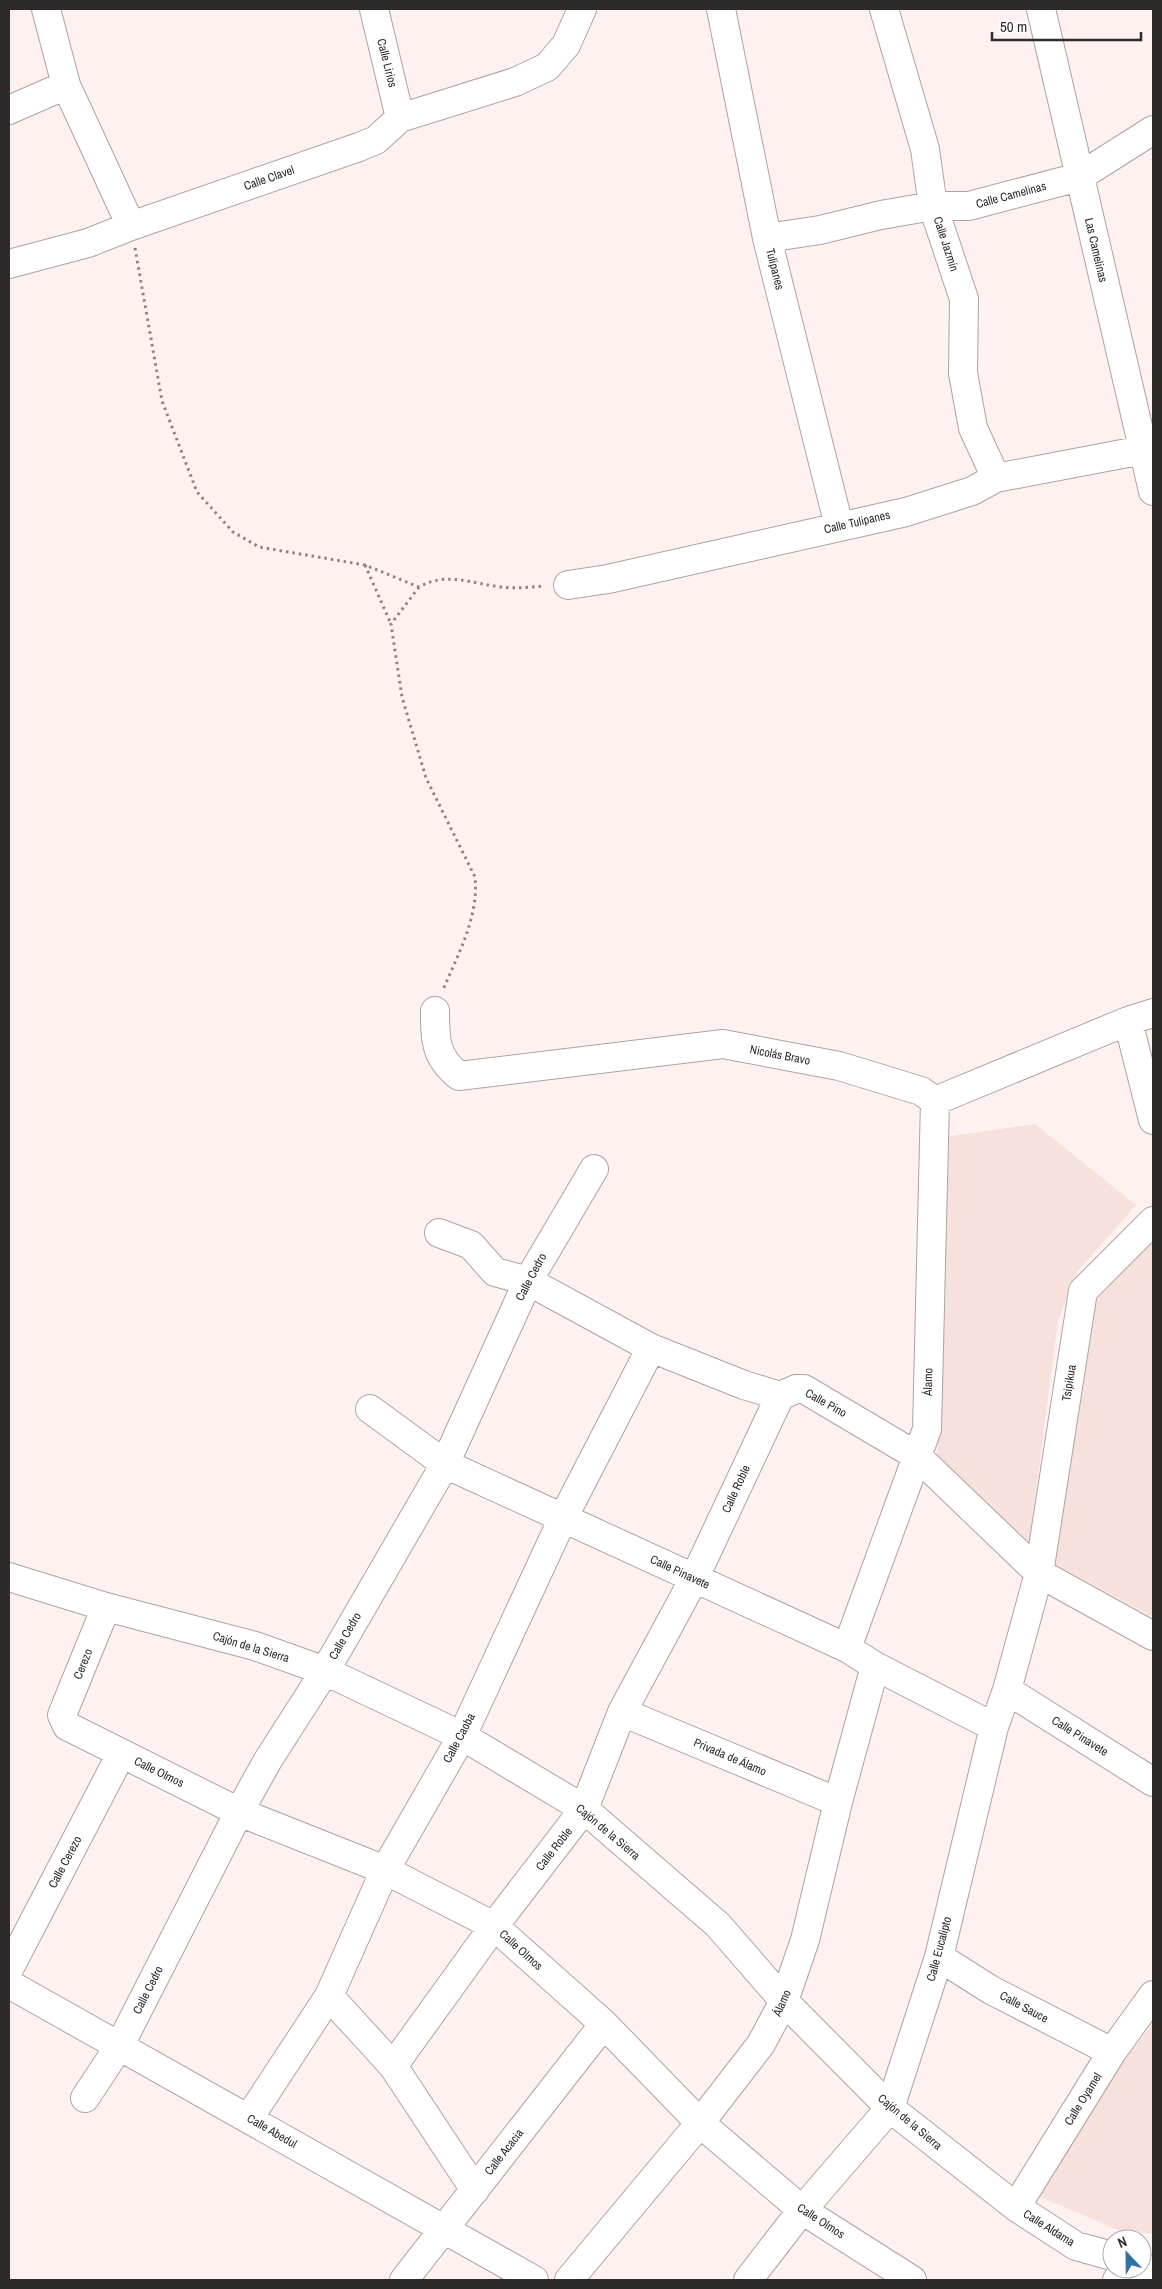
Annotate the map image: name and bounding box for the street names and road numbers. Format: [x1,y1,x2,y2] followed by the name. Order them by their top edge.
[373,37,401,89] street label: Calle Lirios
[242,162,296,194] street label: Calle Clavel
[974,178,1048,212] street label: Calle Camelinas
[930,214,962,274] street label: Calle Jazmín
[1081,216,1111,284] street label: Las Camelinas
[762,247,788,292] street label: Tulipanes
[822,507,892,537] street label: Calle Tulipanes
[748,1041,812,1069] street label: Nicolás Bravo
[512,1250,550,1304] street label: Calle Cedro
[1058,1363,1080,1402] street label: Tsipikua
[920,1368,936,1397] street label: Álamo
[802,1385,850,1421] street label: Calle Pino
[718,1463,754,1515] street label: Calle Roble
[648,1551,712,1593] street label: Calle Pinavete
[325,1610,365,1662] street label: Calle Cedro
[211,1628,292,1666] street label: Cajón de la Sierra
[70,1646,96,1682] street label: Cerezo
[439,1710,479,1766] street label: Calle Caoba
[1049,1712,1111,1760] street label: Calle Pinavete
[691,1734,769,1780] street label: Privada de Álamo
[131,1753,187,1791] street label: Calle Olmos
[572,1800,644,1864] street label: Cajón de la Sierra
[532,1824,576,1874] street label: Calle Roble
[45,1833,85,1891] street label: Calle Cerezo
[923,1915,955,1983] street label: Calle Eucalipto
[496,1926,546,1974] street label: Calle Olmos
[129,1963,167,2017] street label: Calle Cedro
[769,1987,795,2020] street label: Álamo
[997,1987,1051,2027] street label: Calle Sauce
[1061,2070,1105,2128] street label: Calle Oyamel
[874,2090,946,2154] street label: Cajón de la Sierra
[244,2110,300,2152] street label: Calle Abedul
[481,2125,527,2178] street label: Calle Acacia
[794,2200,848,2242] street label: Calle Olmos
[1020,2206,1078,2250] street label: Calle Aldama

